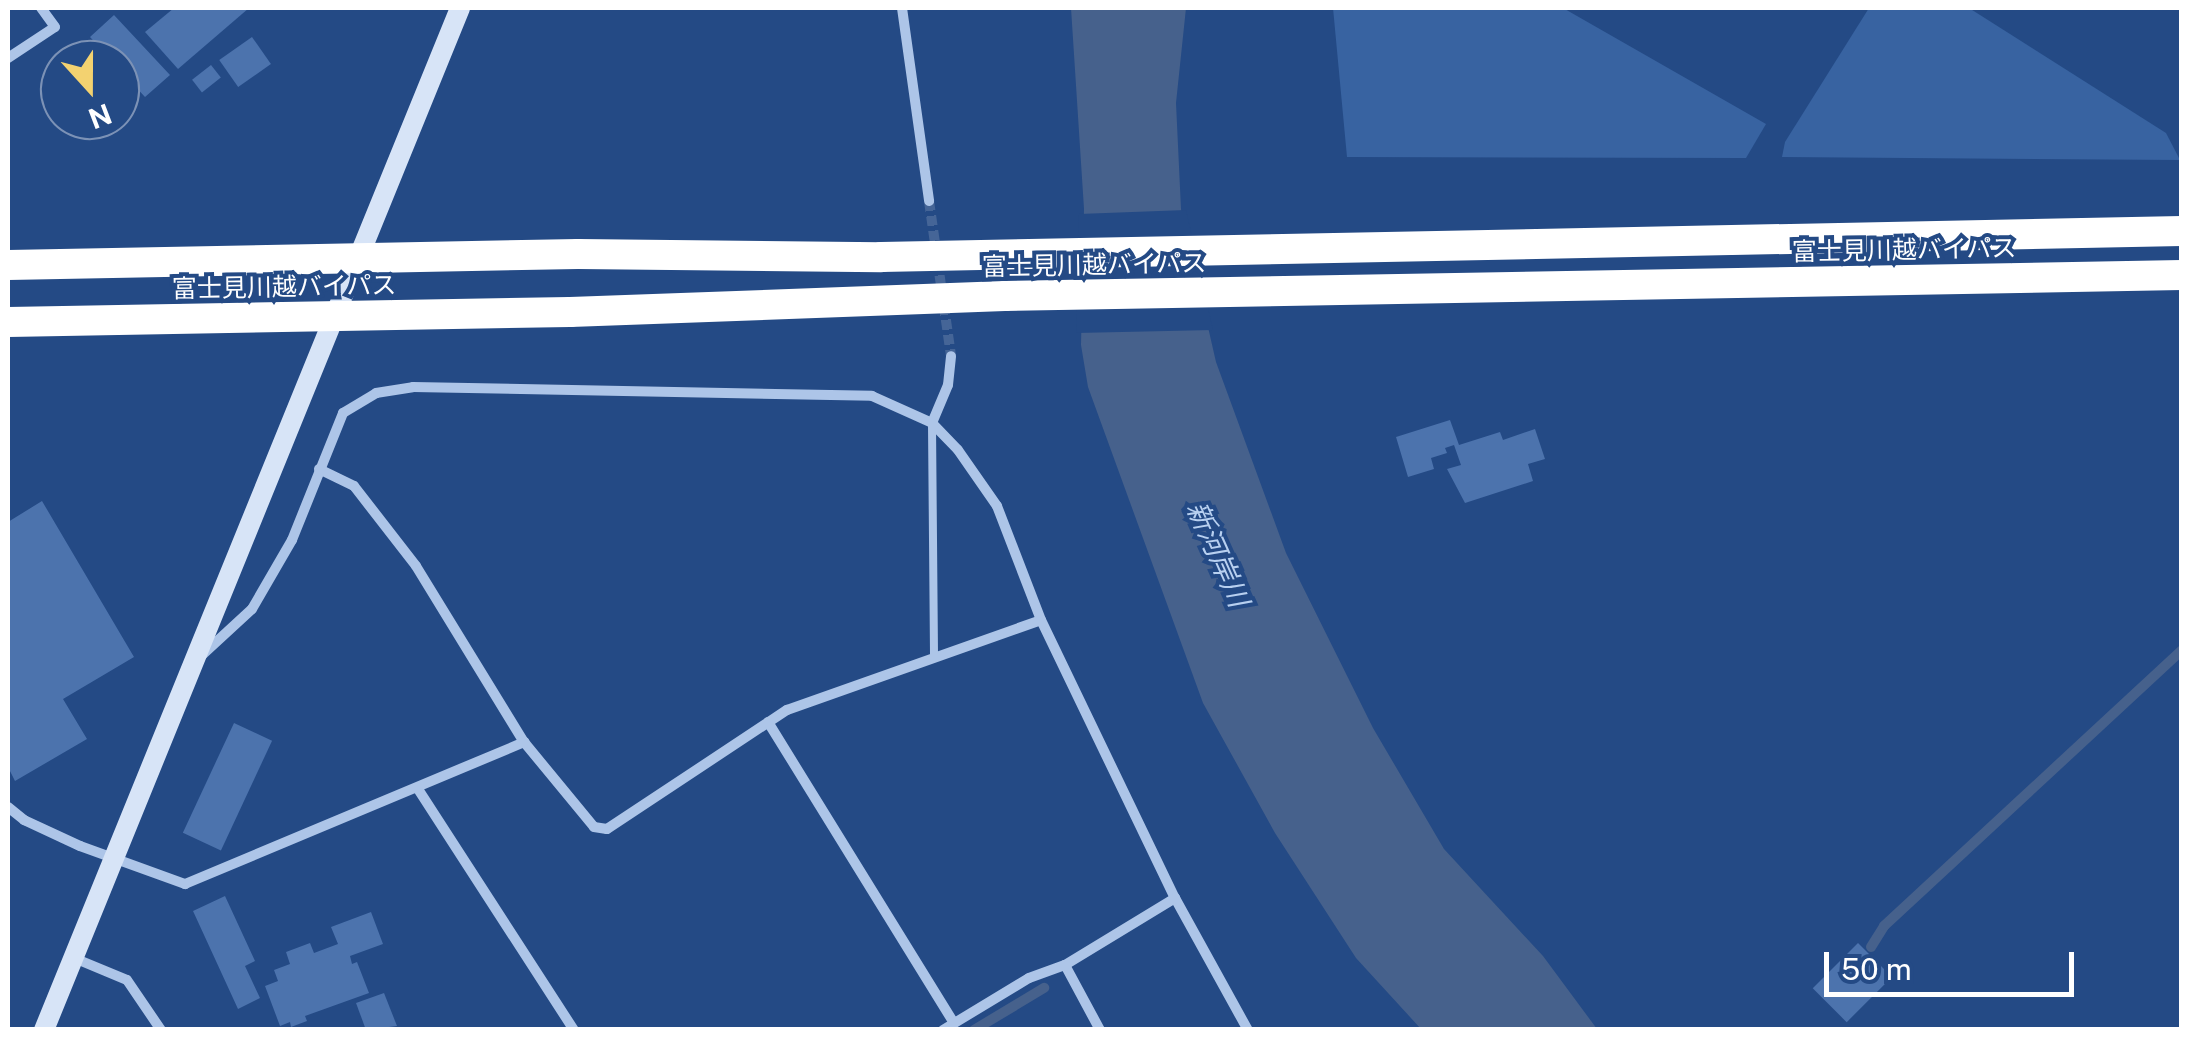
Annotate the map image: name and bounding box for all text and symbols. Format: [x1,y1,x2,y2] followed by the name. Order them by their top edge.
[40,40,140,140] north arrow
[84,97,116,136] text: N
[1791,233,2017,267] street label: 富士見川越バイパス
[981,248,1207,282] street label: 富士見川越バイパス
[171,270,397,304] street label: 富士見川越バイパス
[1180,496,1256,612] water label: 新河岸川
[1829,932,2079,994] scale bar
[1841,951,1912,987] text: 50 m

